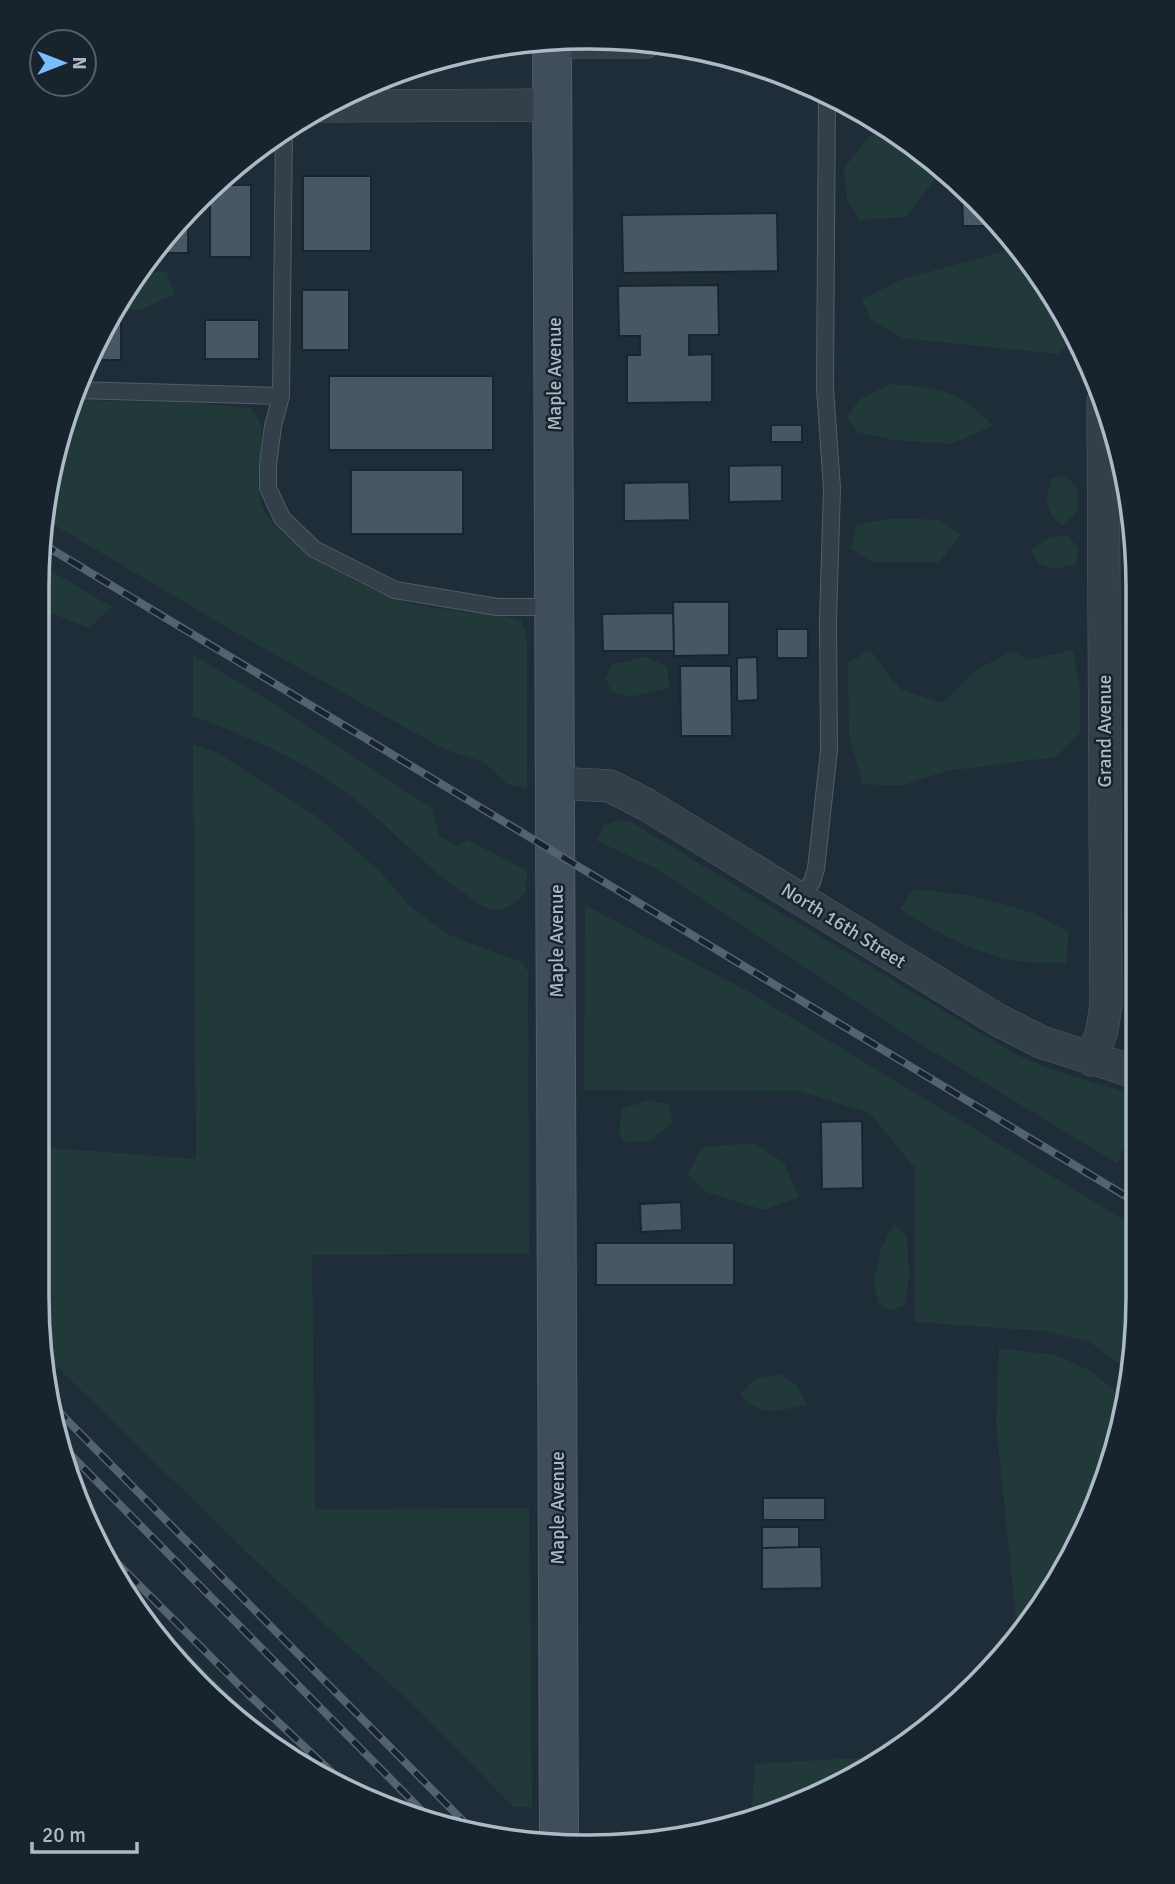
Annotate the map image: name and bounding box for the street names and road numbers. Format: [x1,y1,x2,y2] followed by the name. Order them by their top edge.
[543,317,567,431] street label: Maple Avenue
[1093,675,1117,787] street label: Grand Avenue
[777,878,911,974] street label: North 16th Street
[545,884,569,998] street label: Maple Avenue
[546,1451,570,1565] street label: Maple Avenue

